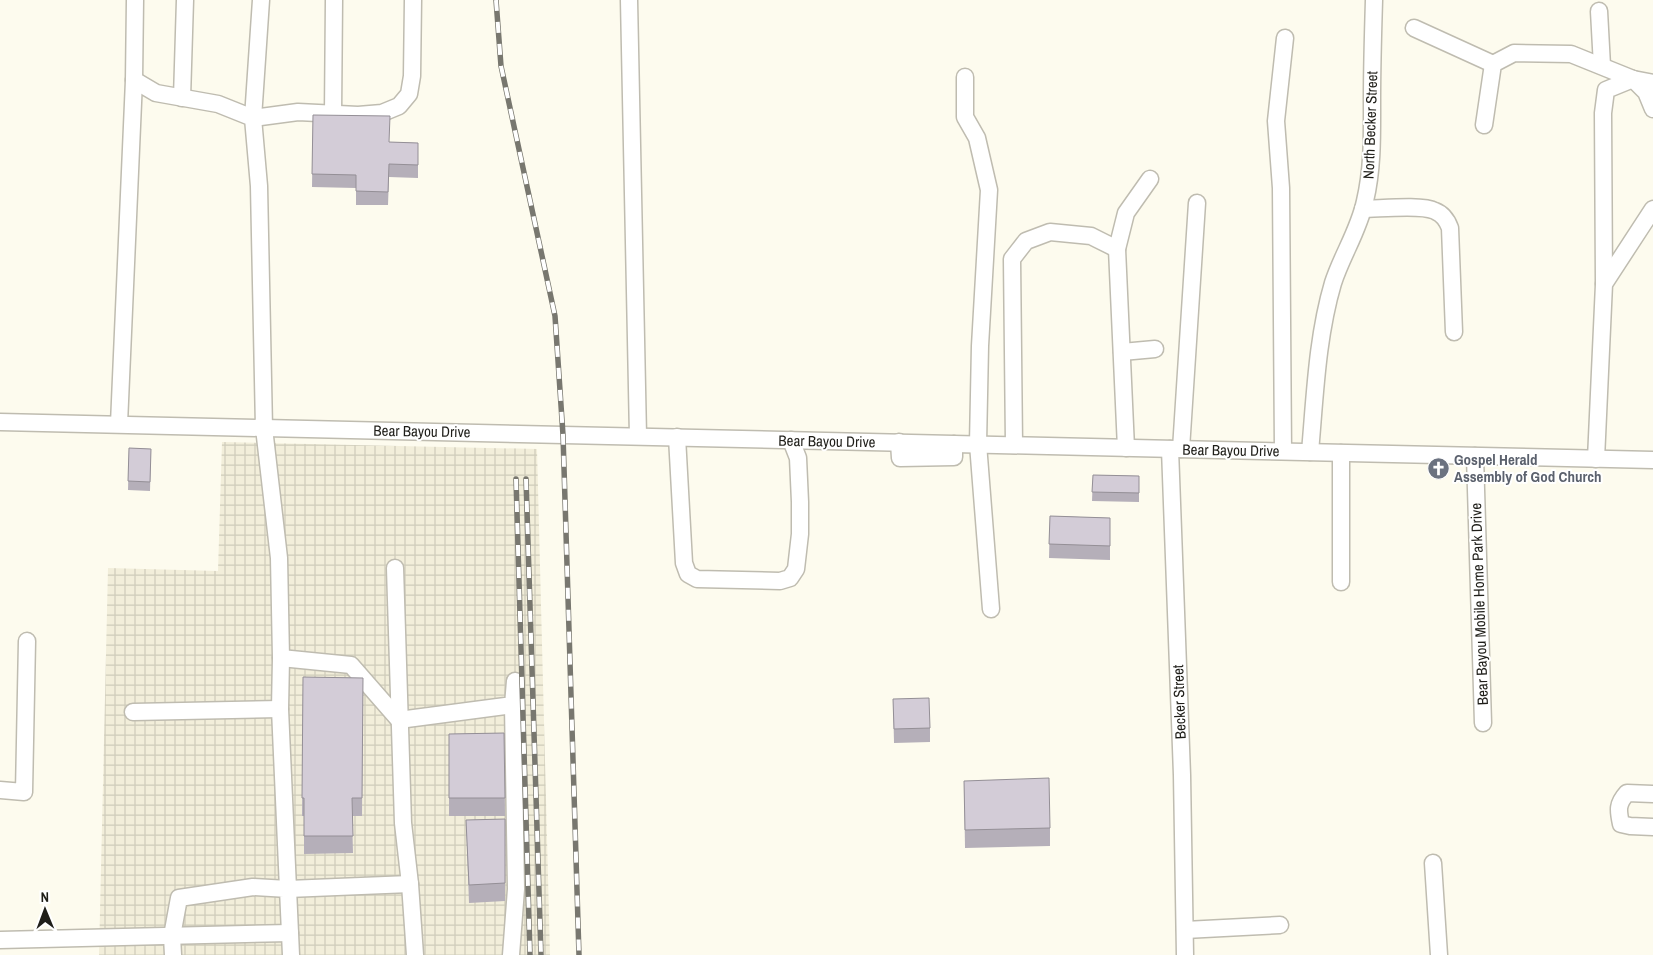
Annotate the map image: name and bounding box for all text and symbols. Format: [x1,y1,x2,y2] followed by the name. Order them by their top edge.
[1358,70,1382,179] street label: North Becker Street
[373,420,471,442] street label: Bear Bayou Drive
[778,430,876,452] street label: Bear Bayou Drive
[1182,439,1280,461] street label: Bear Bayou Drive
[1454,449,1602,487] place label: Gospel Herald Assembly of God Church
[1426,456,1450,480] church icon: Gospel Herald Assembly of God Church
[1465,502,1493,705] street label: Bear Bayou Mobile Home Park Drive
[1167,664,1191,740] street label: Becker Street
[20,885,70,935] north arrow
[40,888,49,906] text: N

